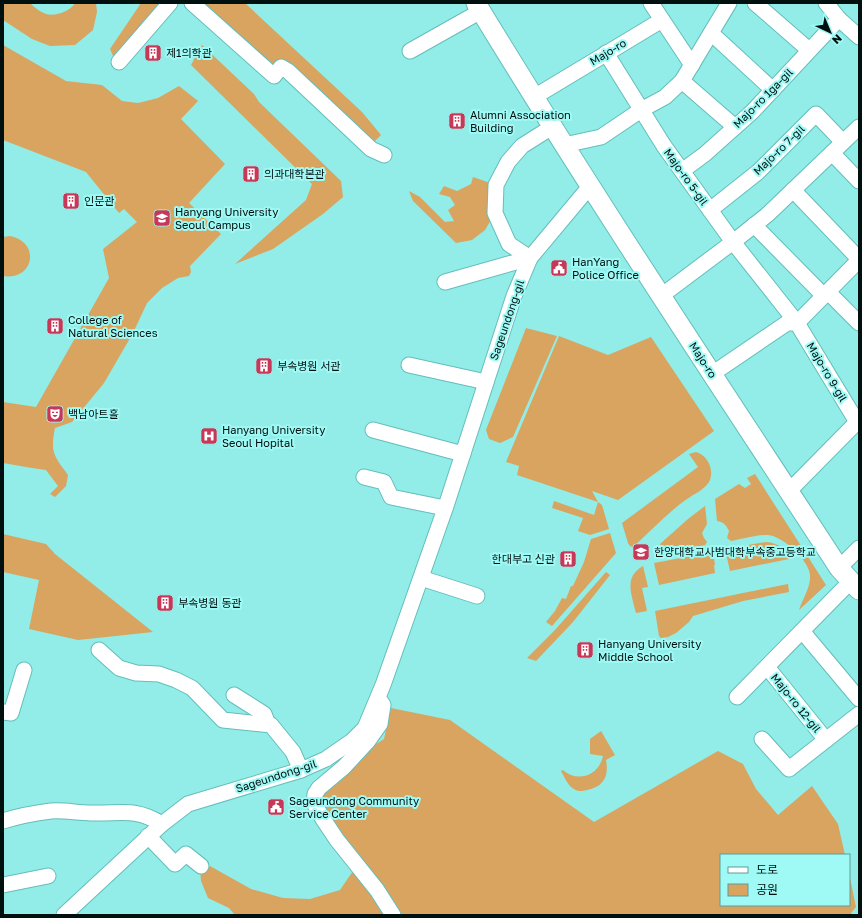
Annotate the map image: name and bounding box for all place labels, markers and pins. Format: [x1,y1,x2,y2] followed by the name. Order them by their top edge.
[143,43,163,63] building icon: 제1의학관
[166,46,212,59] place label: 제1의학관
[470,108,571,134] place label: Alumni Association Building
[447,111,467,131] building icon: Alumni Association Building
[241,164,261,184] building icon: 의과대학본관
[264,167,325,180] place label: 의과대학본관
[61,191,81,211] building icon: 인문관
[84,194,114,207] place label: 인문관
[175,205,278,231] place label: Hanyang University Seoul Campus
[152,208,172,228] school or university icon: Hanyang University Seoul Campus
[572,255,639,281] place label: HanYang Police Office
[549,258,569,278] public building icon: HanYang Police Office
[68,313,158,339] place label: College of Natural Sciences
[45,316,65,336] building icon: College of Natural Sciences
[254,356,274,376] building icon: 부속병원 서관
[277,359,340,372] place label: 부속병원 서관
[45,404,65,424] theatre icon: 백남아트홀
[68,407,119,420] place label: 백남아트홀
[222,423,325,449] place label: Hanyang University Seoul Hopital
[199,426,219,446] hospital icon: Hanyang University Seoul Hopital
[631,542,651,562] school or university icon: 한양대학교사범대학부속중고등학교
[654,545,816,558] place label: 한양대학교사범대학부속중고등학교
[558,549,578,569] building icon: 한대부고 신관
[492,552,555,565] place label: 한대부고 신관
[155,593,175,613] building icon: 부속병원 동관
[178,596,241,609] place label: 부속병원 동관
[598,637,701,663] place label: Hanyang University Middle School
[575,640,595,660] building icon: Hanyang University Middle School
[289,794,419,820] place label: Sageundong Community Service Center
[266,797,286,817] public building icon: Sageundong Community Service Center

